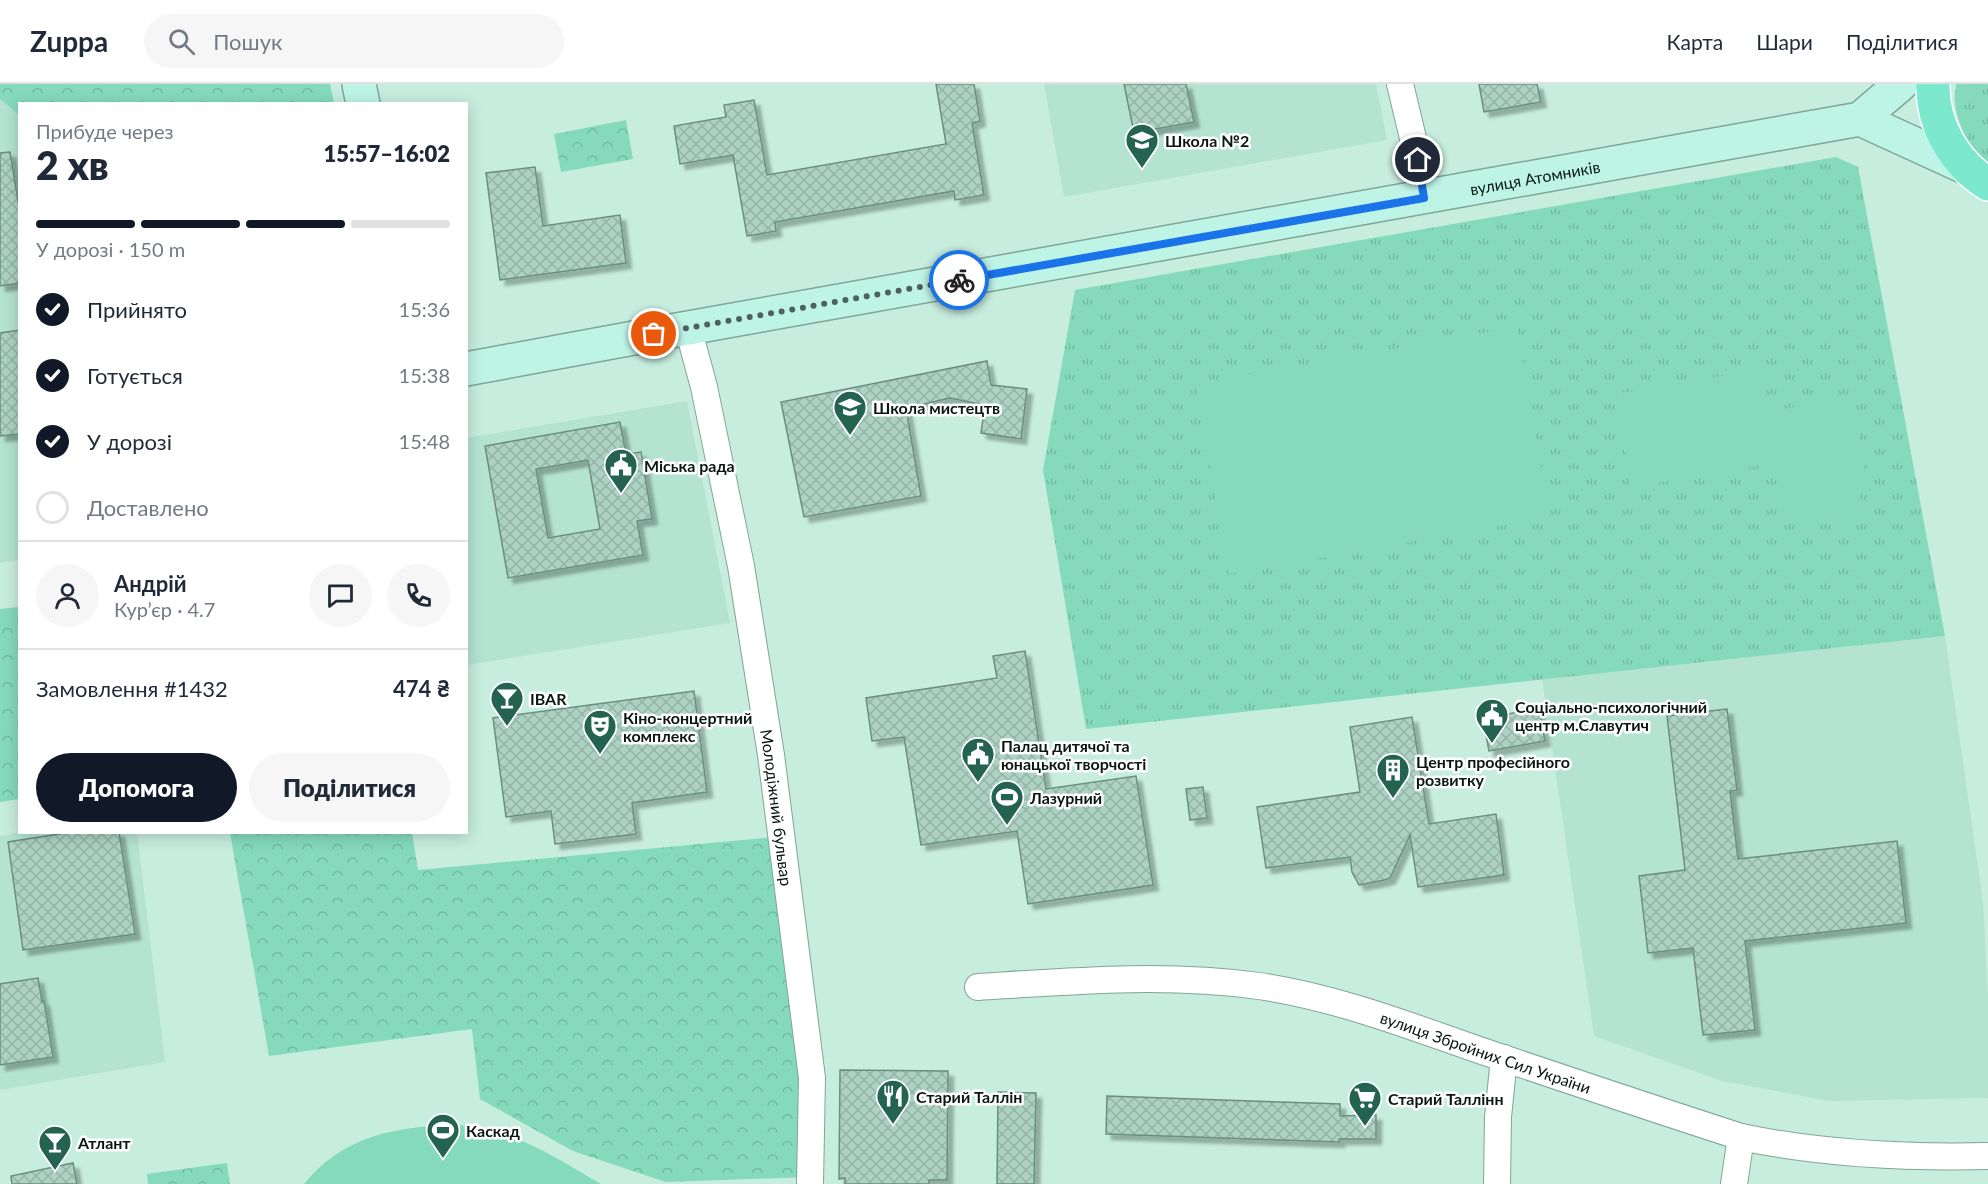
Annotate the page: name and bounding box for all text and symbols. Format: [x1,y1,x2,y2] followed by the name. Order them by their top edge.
[144,14,564,68] search box
[30,24,108,58] text: Zuppa
[165,25,198,58] icon: search
[213,28,282,55] text: Пошук
[1667,29,1723,54] text: Карта
[1756,29,1813,54] text: Шари
[1846,29,1958,54] text: Поділитися
[36,119,173,143] text: Прибуде через
[1124,122,1160,169] school or university icon: Школа №2
[1165,131,1249,150] place label: Школа №2
[1392,134,1443,185] pin
[324,140,450,167] text: 15:57–16:02
[36,142,109,188] text: 2 хв
[1401,143,1434,176] icon: home
[1468,156,1602,198] street label: вулиця Атомників
[36,237,185,261] text: У дорозі · 150 m
[929,250,989,310] courier
[943,264,976,297] icon: bike
[36,293,69,326] icon: check
[87,296,187,323] text: Прийнято
[399,297,450,321] text: 15:36
[628,308,679,359] pin
[637,317,670,350] icon: bag
[36,359,69,392] icon: check
[87,362,183,389] text: Готується
[399,363,450,387] text: 15:38
[832,389,868,436] school or university icon: Школа мистецтв
[873,398,1000,417] place label: Школа мистецтв
[36,425,69,458] icon: check
[87,428,172,455] text: У дорозі
[399,429,450,453] text: 15:48
[603,447,639,494] public building icon: Міська рада
[644,456,735,475] place label: Міська рада
[87,494,209,521] text: Доставлено
[36,564,99,627] button: person
[309,564,372,627] button: chat
[387,564,450,627] button: phone
[114,570,187,597] text: Андрій
[114,597,215,621] text: Кур’єр · 4.7
[36,675,228,702] text: Замовлення #1432
[393,675,450,702] text: 474 ₴
[489,680,525,727] bar icon: IBAR
[530,689,567,708] place label: IBAR
[1474,697,1510,744] public building icon: Соціально-психологічний центр м.Славутич
[1515,697,1707,734] place label: Соціально-психологічний центр м.Славутич
[582,708,618,755] theatre icon: Кіно-концертний комплекс
[623,708,752,745] place label: Кіно-концертний комплекс
[757,728,797,887] street label: Молодіжний бульвар
[960,736,996,783] public building icon: Палац дитячої та юнацької творчості
[1001,736,1146,773] place label: Палац дитячої та юнацької творчості
[1375,752,1411,799] building icon: Центр професійного розвитку
[1416,752,1570,789] place label: Центр професійного розвитку
[36,753,237,822] button: Допомога
[249,753,450,822] button: Поділитися
[989,779,1025,826] sports icon: Лазурний
[1029,788,1102,807] place label: Лазурний
[1378,1007,1593,1096] street label: вулиця Збройних Сил України
[875,1078,911,1125] restaurant icon: Старий Таллін
[1347,1080,1383,1127] supermarket icon: Старий Таллінн
[916,1087,1022,1106] place label: Старий Таллін
[1388,1089,1504,1108] place label: Старий Таллінн
[425,1112,461,1159] sports icon: Каскад
[466,1121,520,1140] place label: Каскад
[37,1124,73,1171] bar icon: Атлант
[77,1133,131,1152] place label: Атлант

